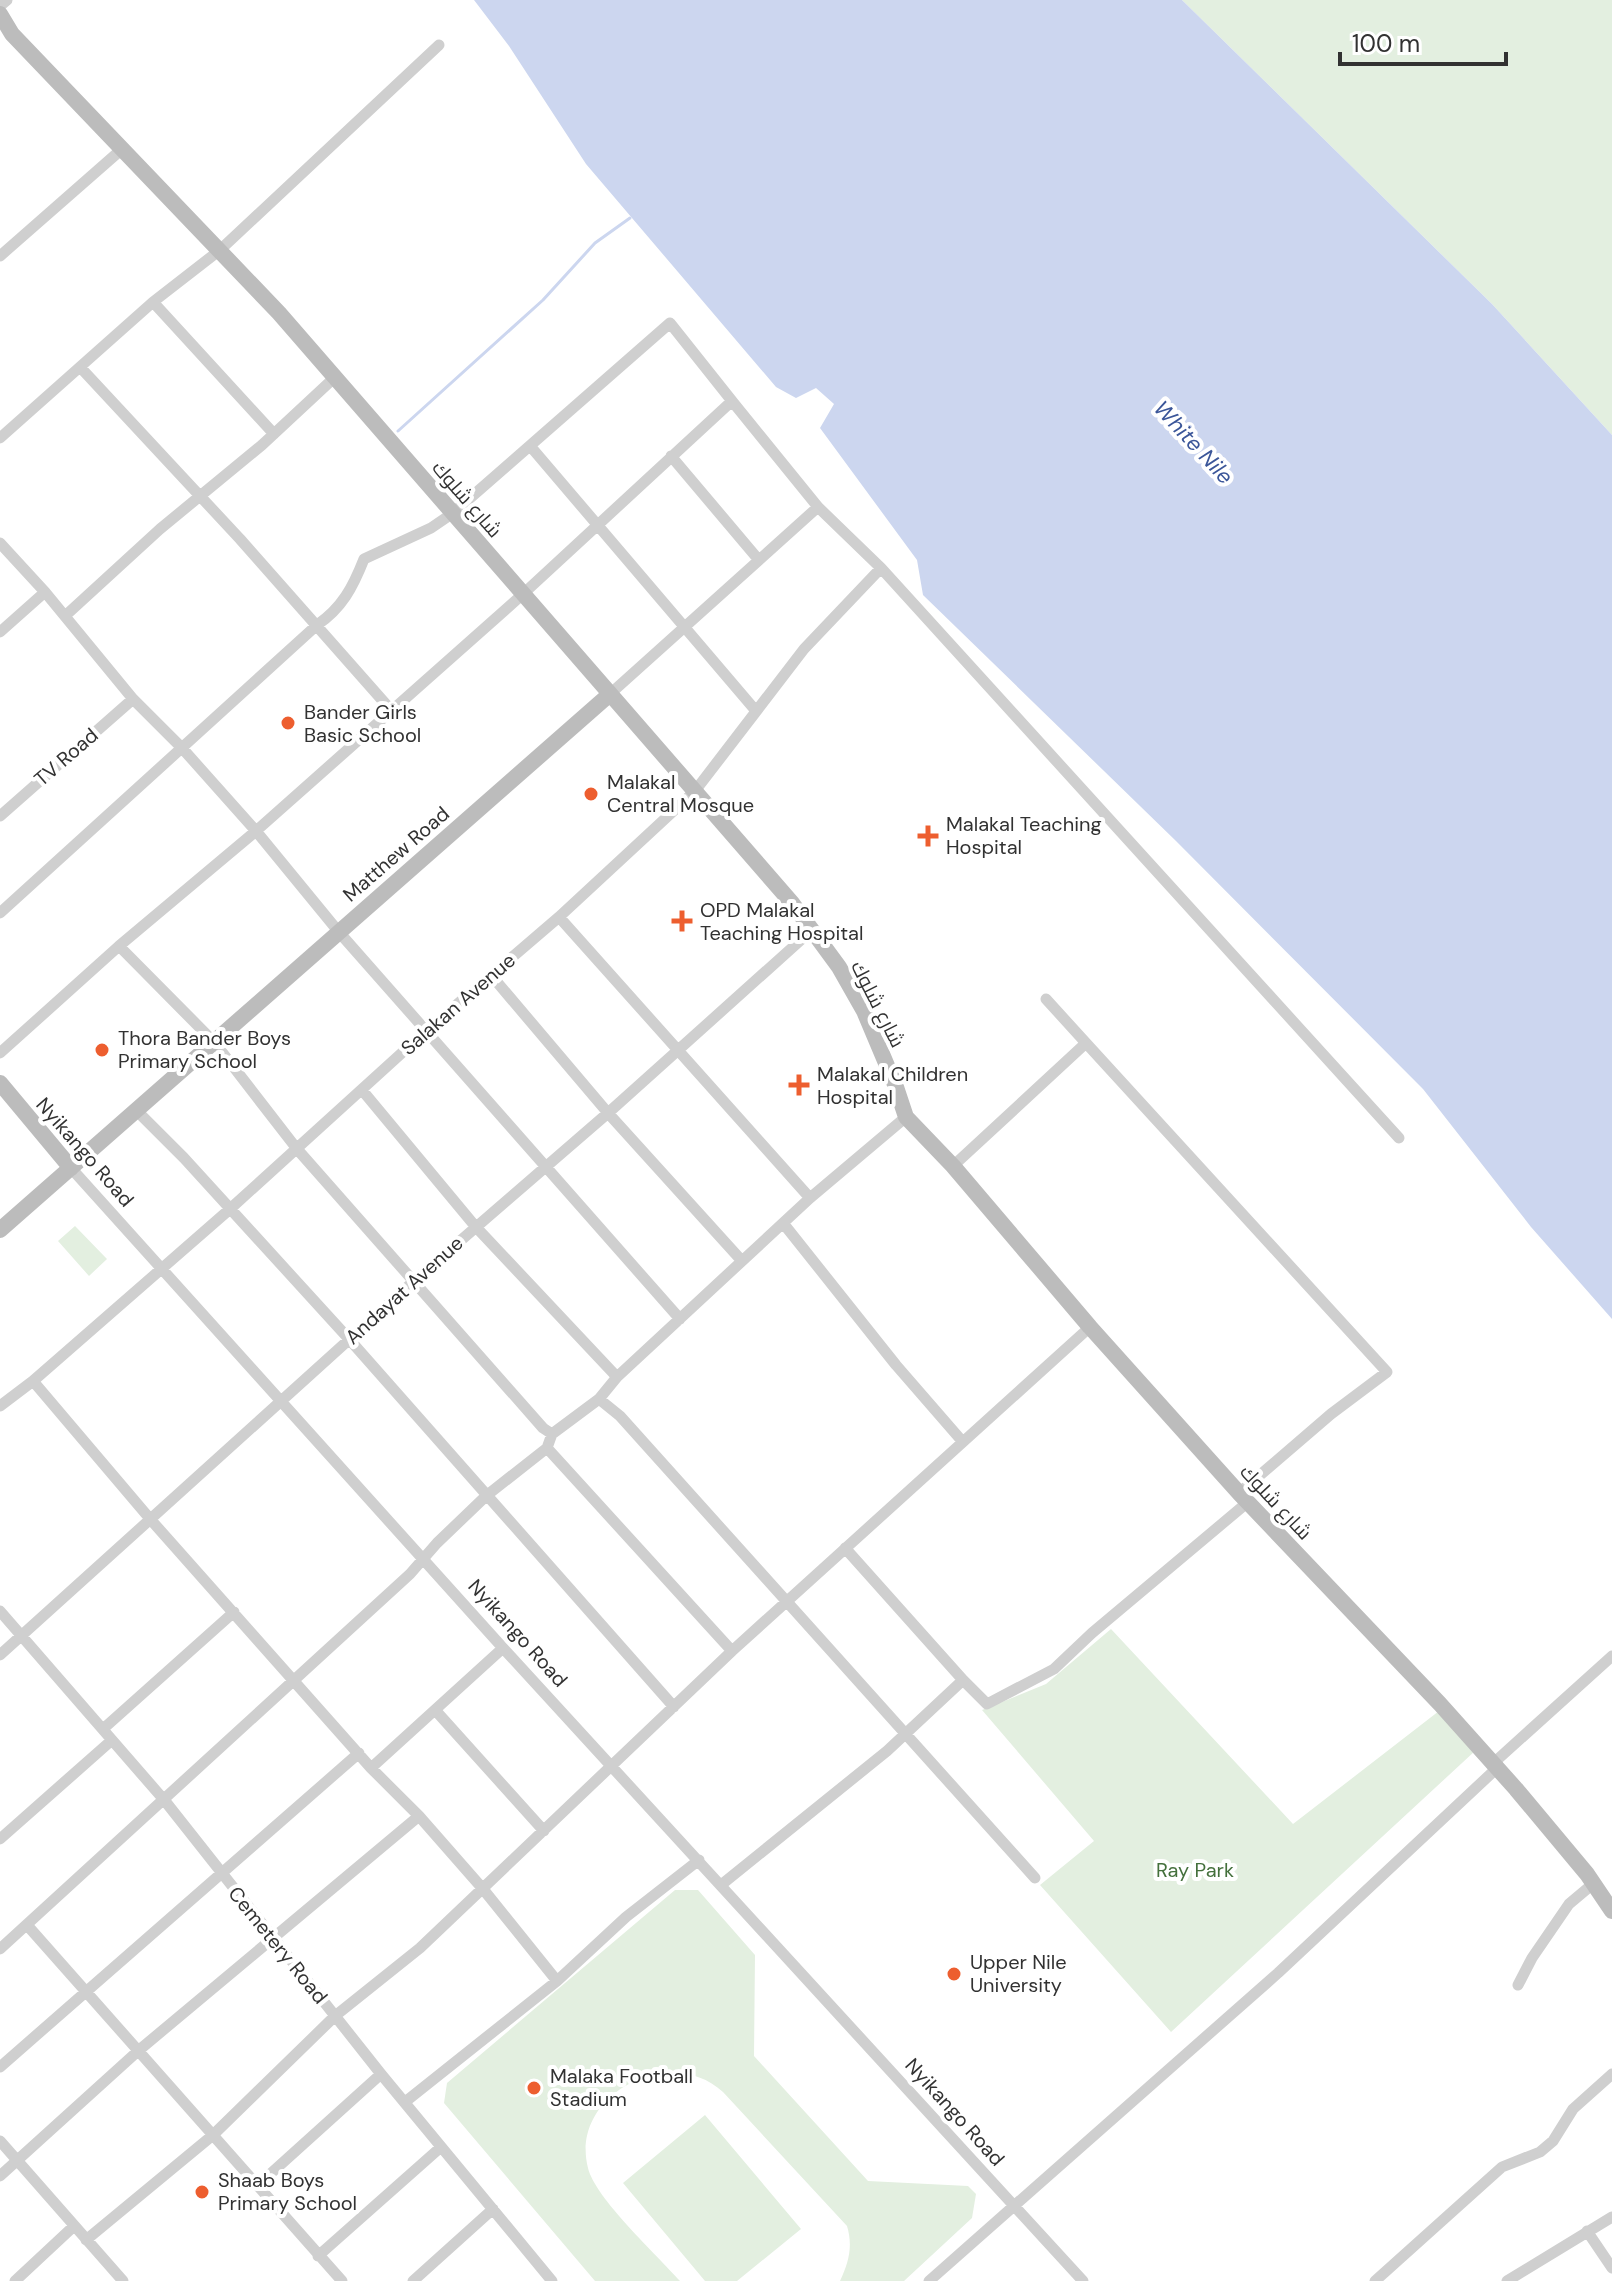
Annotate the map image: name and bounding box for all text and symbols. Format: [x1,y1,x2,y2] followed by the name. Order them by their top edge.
[1340,16,1506,66] scale bar
[1352,28,1420,59] text: 100 m
[1148,394,1240,490] water label: White Nile
[426,455,508,544] street label: شارع شلوك
[304,699,421,748] place label: Bander Girls Basic School
[279,714,297,732] marker: Bander Girls Basic School
[29,722,103,792] street label: TV Road
[607,769,754,818] place label: Malakal Central Mosque
[582,785,600,803] marker: Malakal Central Mosque
[337,801,455,907] street label: Matthew Road
[946,811,1102,860] place label: Malakal Teaching Hospital
[917,825,939,847] marker: Malakal Teaching Hospital
[700,897,863,946] place label: OPD Malakal Teaching Hospital
[671,910,693,932] marker: OPD Malakal Teaching Hospital
[395,947,521,1061] street label: Salakan Avenue
[844,956,911,1052] street label: شارع شلوك
[118,1025,291,1074] place label: Thora Bander Boys Primary School
[93,1041,111,1059] marker: Thora Bander Boys Primary School
[817,1061,968,1110] place label: Malakal Children Hospital
[788,1074,810,1096] marker: Malakal Children Hospital
[30,1092,140,1212] street label: Nyikango Road
[340,1230,468,1350] street label: Andayat Avenue
[1234,1459,1318,1546] street label: شارع شلوك
[463,1574,573,1692] street label: Nyikango Road
[1156,1857,1234,1883] park label: Ray Park
[223,1881,333,2009] street label: Cemetery Road
[970,1949,1067,1998] place label: Upper Nile University
[945,1965,963,1983] marker: Upper Nile University
[900,2053,1010,2171] street label: Nyikango Road
[550,2063,693,2112] place label: Malaka Football Stadium
[525,2079,543,2097] marker: Malaka Football Stadium
[218,2167,357,2216] place label: Shaab Boys Primary School
[193,2183,211,2201] marker: Shaab Boys Primary School

